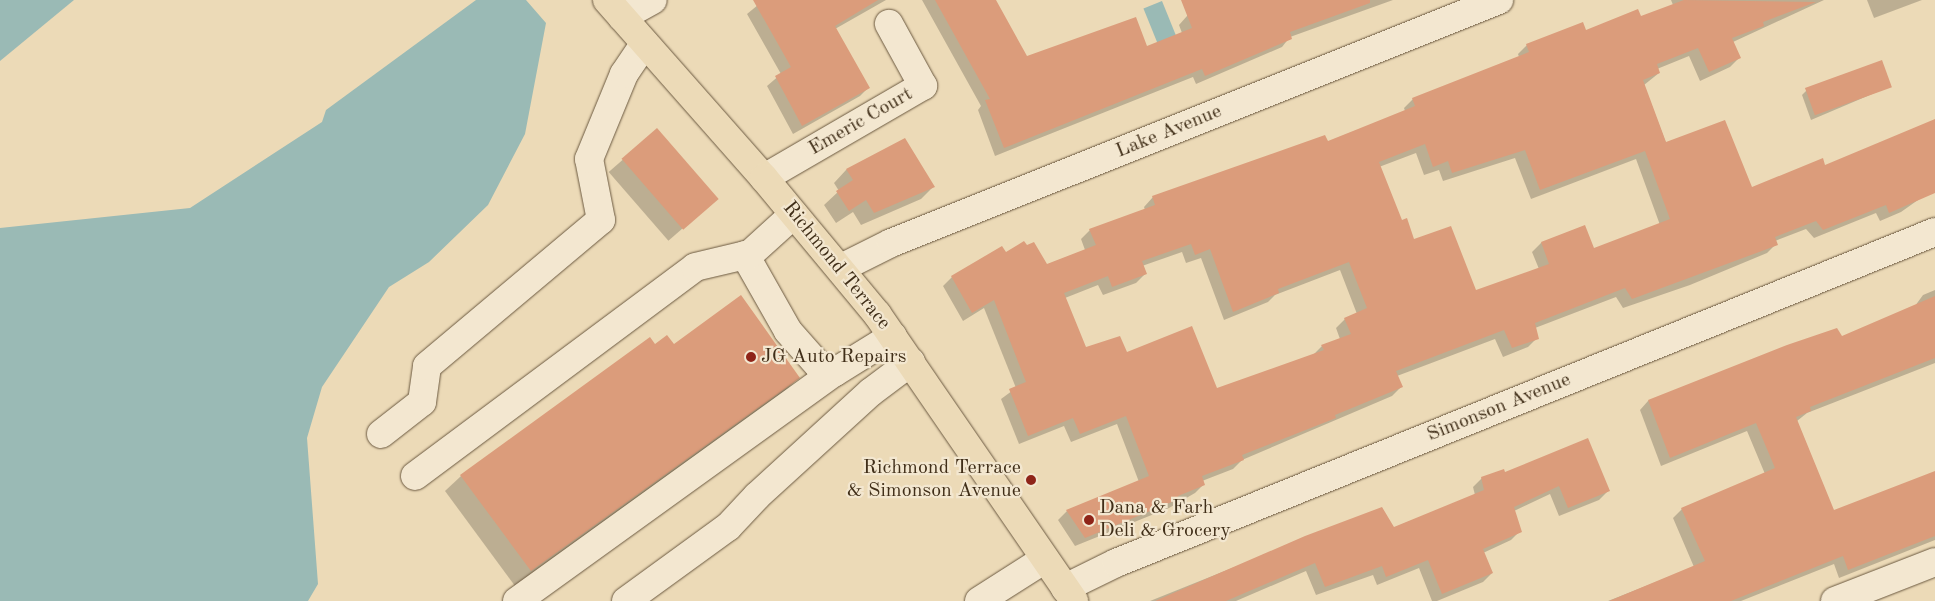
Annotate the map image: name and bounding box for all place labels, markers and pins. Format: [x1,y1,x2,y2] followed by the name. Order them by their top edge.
[761,345,906,369] place label: JG Auto Repairs
[745,351,757,363] marker: JG Auto Repairs
[847,456,1021,503] place label: Richmond Terrace & Simonson Avenue
[1025,474,1037,486] marker: Richmond Terrace & Simonson Avenue
[1099,496,1231,543] place label: Dana & Farh Deli & Grocery
[1083,514,1095,526] marker: Dana & Farh Deli & Grocery

